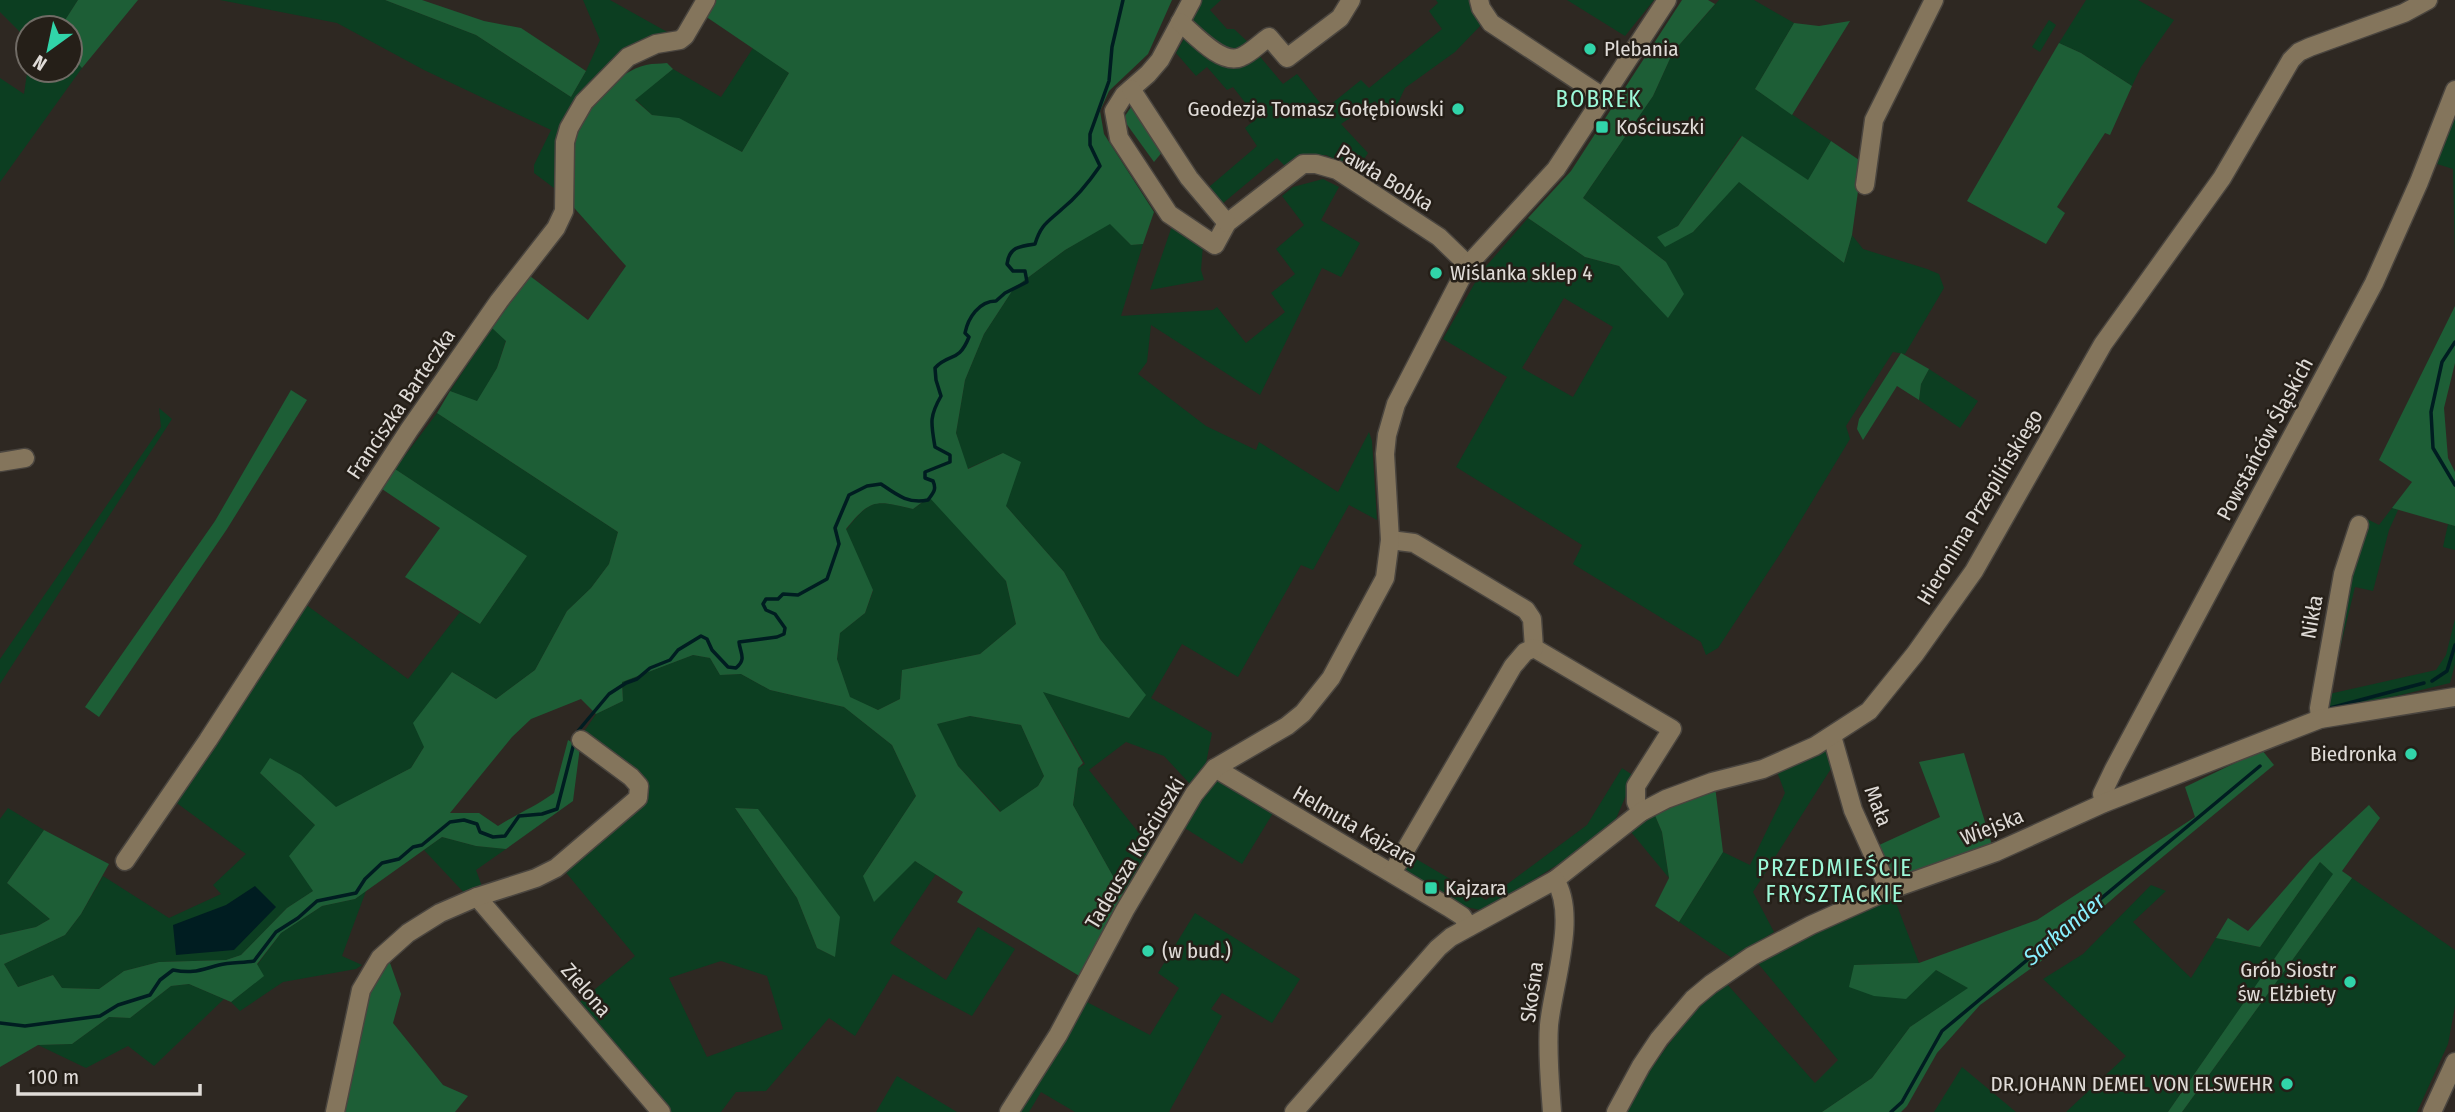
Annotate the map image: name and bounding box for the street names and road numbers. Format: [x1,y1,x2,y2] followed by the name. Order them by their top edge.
[1332,139,1438,217] street label: Pawła Bobka
[341,324,461,484] street label: Franciszka Barteczka
[2211,353,2319,525] street label: Powstańców Śląskich
[1911,405,2049,609] street label: Hieronima Przepilińskiego
[2295,593,2329,641] street label: Nikła
[1079,772,1191,934] street label: Tadeusza Kościuszki
[1288,780,1422,872] street label: Helmuta Kajzara
[1858,782,1898,830] street label: Mała
[1957,803,2027,851] street label: Wiejska
[555,958,617,1022] street label: Zielona
[1515,960,1549,1024] street label: Skośna

